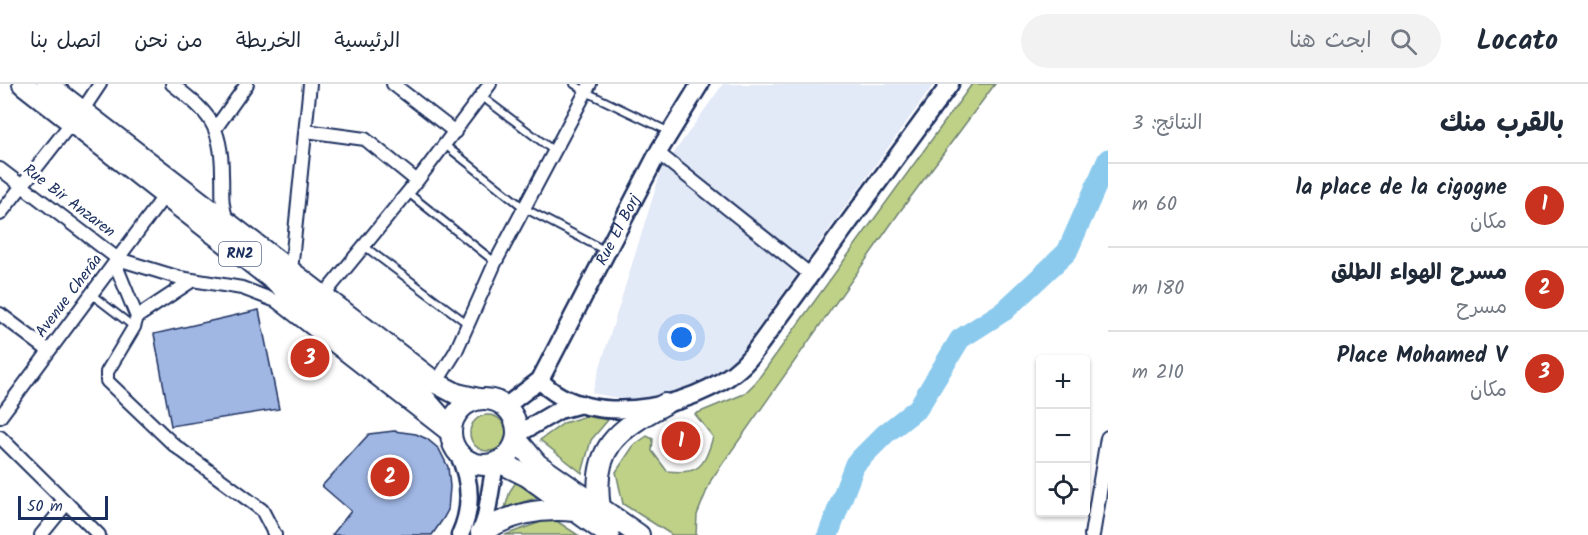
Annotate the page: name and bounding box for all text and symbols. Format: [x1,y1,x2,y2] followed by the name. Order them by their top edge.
[1021,14,1441,68] search box
[1477,19,1558,64] text: Locato
[1289,24,1372,59] text: ابحث هنا
[30,25,101,58] text: اتصل بنا
[134,25,203,58] text: من نحن
[236,25,301,58] text: الخريطة
[334,25,400,58] text: الرئيسية
[1387,25,1420,58] icon: search
[1440,103,1564,145] text: بالقرب منك
[1132,108,1203,140] text: النتائج: 3
[17,158,121,244] street label: Rue Bir Anzaren
[1295,171,1507,206] text: la place de la cigogne
[589,189,647,270] street label: Rue El Borj
[1132,189,1177,221] text: 60 m
[1541,189,1548,221] text: 1
[1470,207,1507,239] text: مكان
[219,242,261,266] road number: RN2
[29,249,109,343] street label: Avenue Cherâa
[1331,256,1507,291] text: مسرح الهواء الطلق
[1132,273,1184,305] text: 180 m
[1539,273,1550,305] text: 2
[1456,292,1507,324] text: مسرح
[667,323,696,352] your location
[290,336,330,380] pin: 3
[1337,339,1507,374] text: Place Mohamed V
[1036,355,1090,517] map controls
[1036,355,1090,409] button: +
[1132,357,1184,389] text: 210 m
[1539,357,1550,389] text: 3
[1470,375,1507,407] text: مكان
[1036,409,1090,463] button: −
[662,418,700,464] pin: 1
[370,454,410,500] pin: 2
[1036,463,1090,517] button: locate
[18,493,108,520] scale bar
[27,494,63,519] text: 50 m

